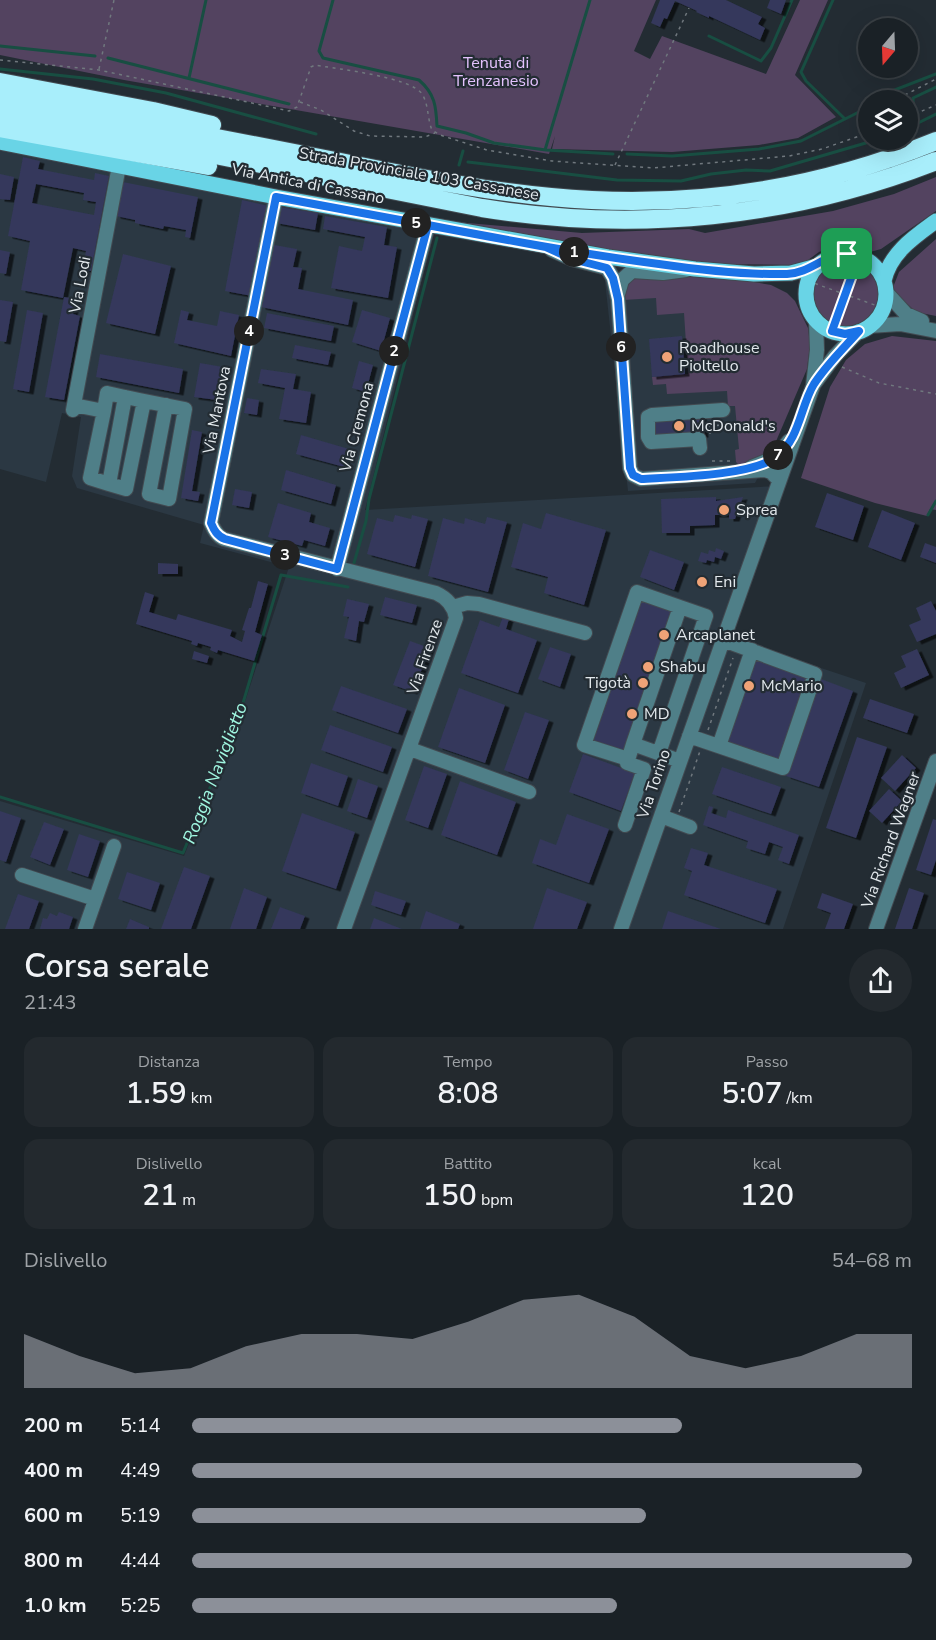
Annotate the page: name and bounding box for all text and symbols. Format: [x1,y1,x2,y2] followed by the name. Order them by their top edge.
[858,18,918,78] north arrow
[858,18,918,150] map controls
[453,52,539,92] park label: Tenuta di Trenzanesio
[858,90,918,150] button: layers
[297,142,541,206] street label: Strada Provinciale 103 Cassanese
[229,158,386,210] street label: Via Antica di Cassano
[401,208,431,238] pin: 5
[411,212,421,234] text: 5
[821,228,872,279] pin
[559,237,589,267] pin: 1
[830,237,863,270] icon: arrive
[569,241,579,263] text: 1
[63,254,96,316] street label: Via Lodi
[234,316,264,346] pin: 4
[244,320,254,342] text: 4
[606,332,636,362] pin: 6
[379,336,409,366] pin: 2
[616,336,626,358] text: 6
[679,337,759,377] place label: Roadhouse Pioltello
[389,340,399,362] text: 2
[660,350,674,364] marker: Roadhouse Pioltello
[197,364,236,457] street label: Via Mantova
[334,380,380,475] street label: Via Cremona
[691,415,776,437] place label: McDonald's
[672,419,686,433] marker: McDonald's
[763,440,793,470] pin: 7
[773,444,783,466] text: 7
[736,499,778,521] place label: Sprea
[717,503,731,517] marker: Sprea
[270,540,300,570] pin: 3
[280,544,290,566] text: 3
[714,571,736,593] place label: Eni
[695,575,709,589] marker: Eni
[401,616,448,699] street label: Via Firenze
[676,624,755,646] place label: Arcaplanet
[657,628,671,642] marker: Arcaplanet
[660,656,706,678] place label: Shabu
[641,660,655,674] marker: Shabu
[585,672,631,694] place label: Tigotà
[761,675,823,697] place label: McMario
[636,676,650,690] marker: Tigotà
[742,679,756,693] marker: McMario
[177,699,253,847] water label: Roggia Naviglietto
[644,703,670,725] place label: MD
[625,707,639,721] marker: MD
[632,746,676,823] street label: Via Torino
[856,768,926,912] street label: Via Richard Wagner
[24,944,210,989] text: Corsa serale
[849,949,912,1012] button: share
[24,989,77,1016] text: 21:43
[138,1051,200,1073] text: Distanza
[444,1051,492,1073] text: Tempo
[746,1051,788,1073] text: Passo
[126,1073,187,1114] text: 1.59
[437,1073,499,1114] text: 8:08
[721,1073,782,1114] text: 5:07
[187,1087,212,1109] text: km
[782,1087,813,1109] text: /km
[136,1153,202,1175] text: Dislivello
[444,1153,492,1175] text: Battito
[753,1153,781,1175] text: kcal
[142,1175,178,1216] text: 21
[423,1175,477,1216] text: 150
[740,1175,794,1216] text: 120
[178,1189,196,1211] text: m
[477,1189,513,1211] text: bpm
[24,1247,107,1274] text: Dislivello
[832,1247,912,1274] text: 54–68 m
[24,1412,83,1439] text: 200 m
[120,1412,161,1439] text: 5:14
[24,1457,83,1484] text: 400 m
[120,1457,161,1484] text: 4:49
[24,1502,83,1529] text: 600 m
[120,1502,161,1529] text: 5:19
[24,1547,83,1574] text: 800 m
[120,1547,161,1574] text: 4:44
[24,1592,87,1619] text: 1.0 km
[120,1592,161,1619] text: 5:25

